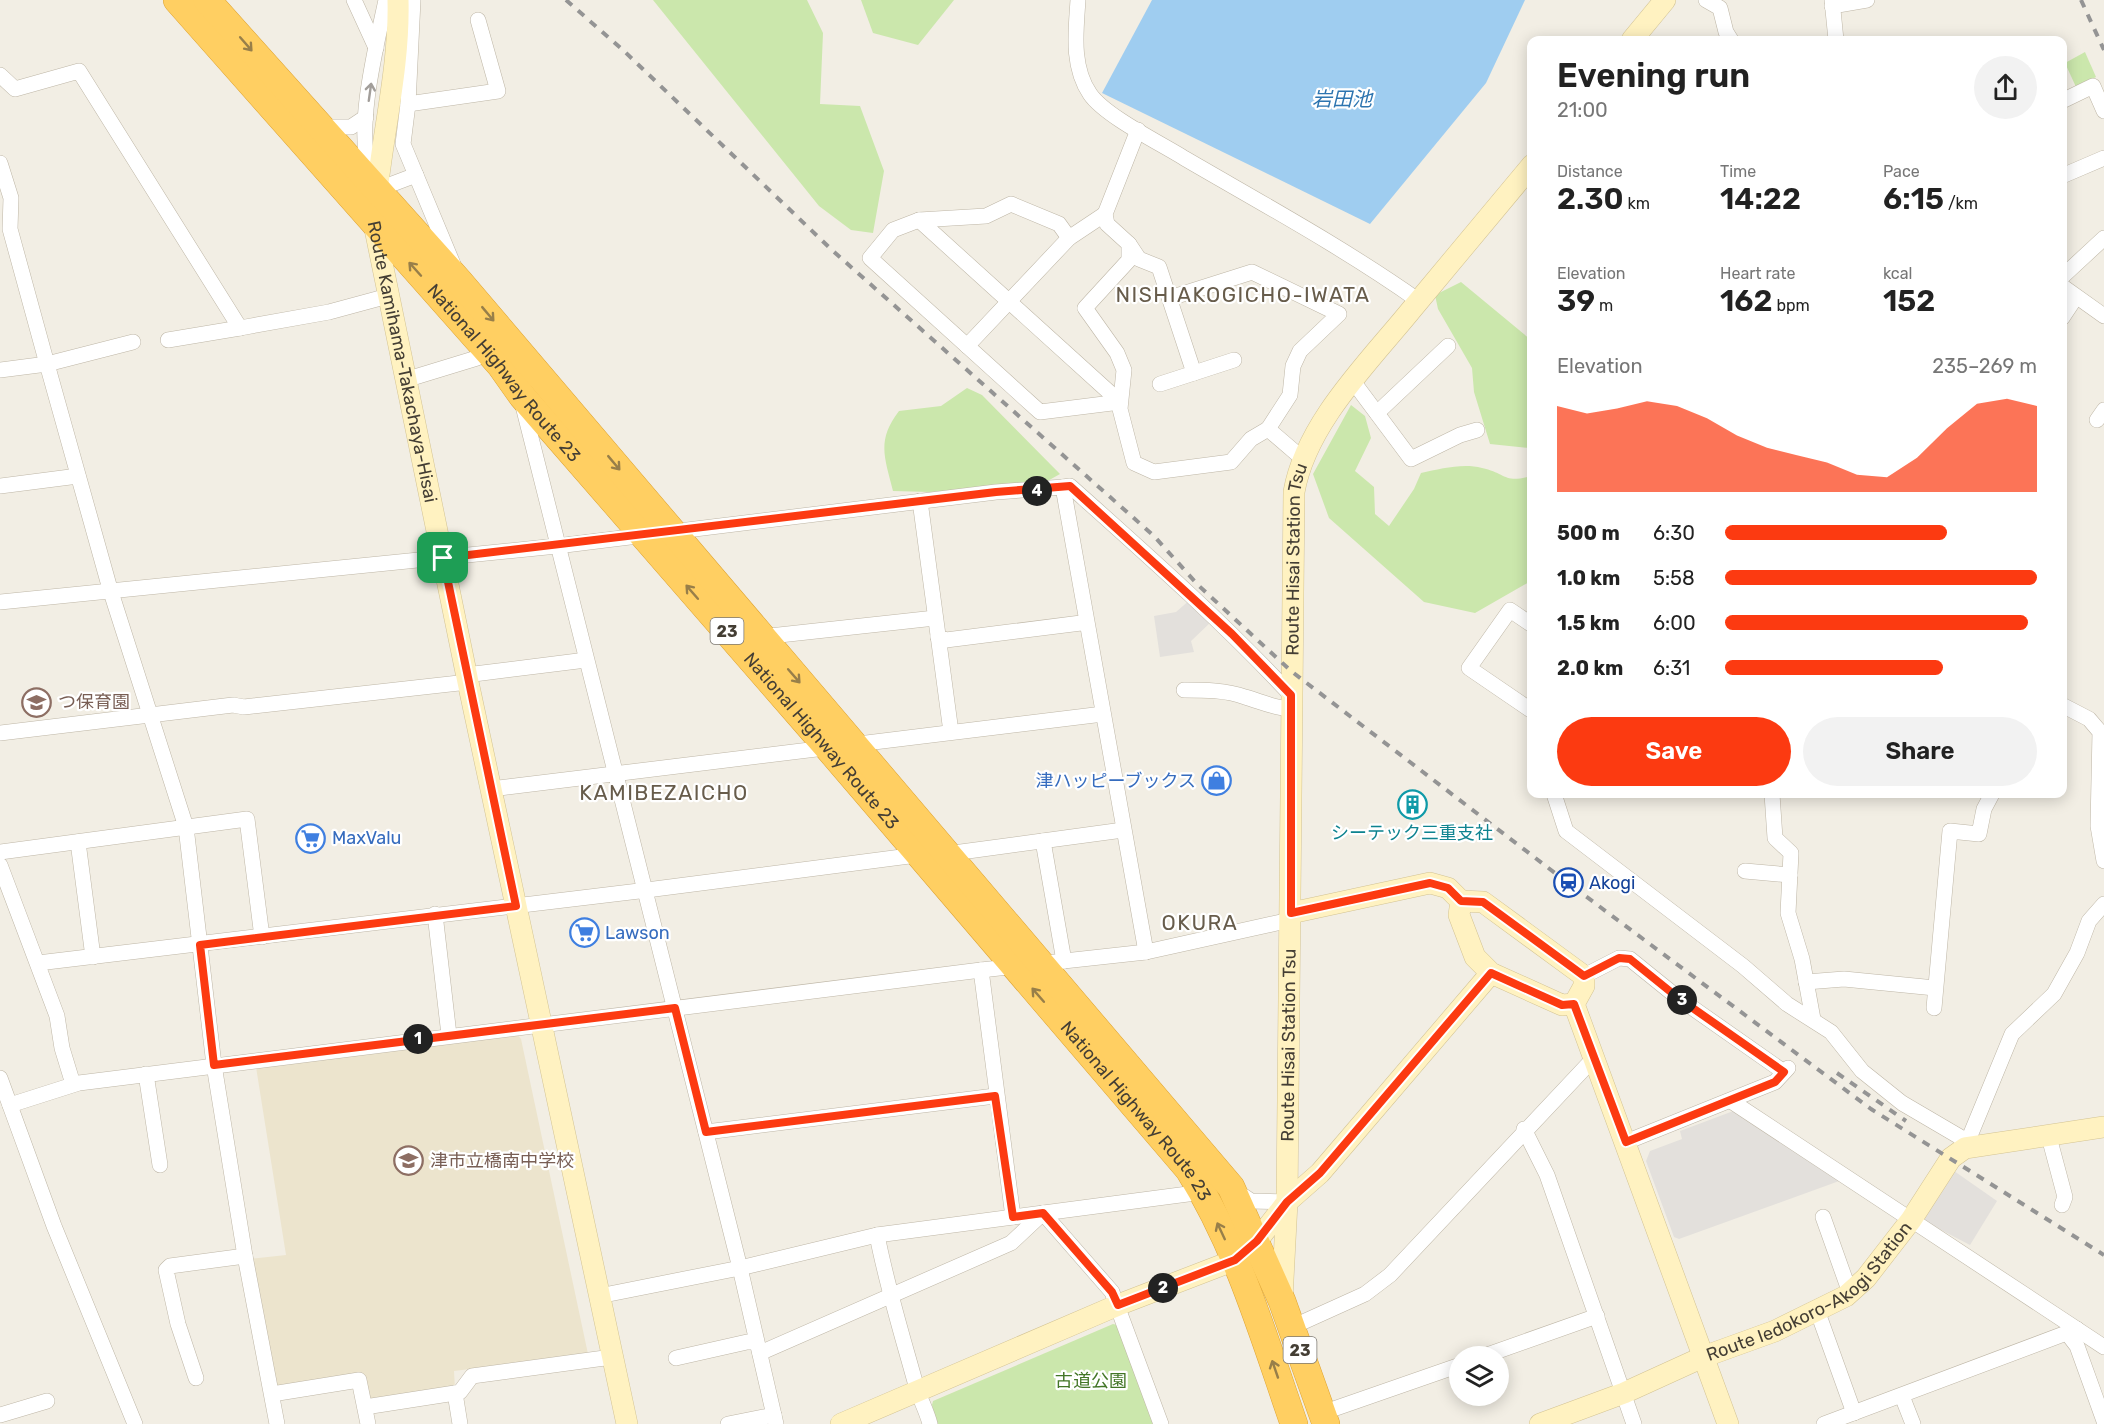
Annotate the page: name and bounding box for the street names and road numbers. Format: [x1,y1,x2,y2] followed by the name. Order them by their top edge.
[363,219,442,504] street label: Route Kamihama-Takachaya-Hisai
[423,279,585,466] street label: National Highway Route 23
[1281,460,1312,656] street label: Route Hisai Station Tsu
[710,618,744,644] road number: 23
[739,648,904,834] street label: National Highway Route 23
[1277,948,1300,1142] street label: Route Hisai Station Tsu
[1056,1017,1216,1205] street label: National Highway Route 23
[1703,1217,1917,1366] street label: Route Iedokoro-Akogi Station
[1284,1337,1316,1363] road number: 23

